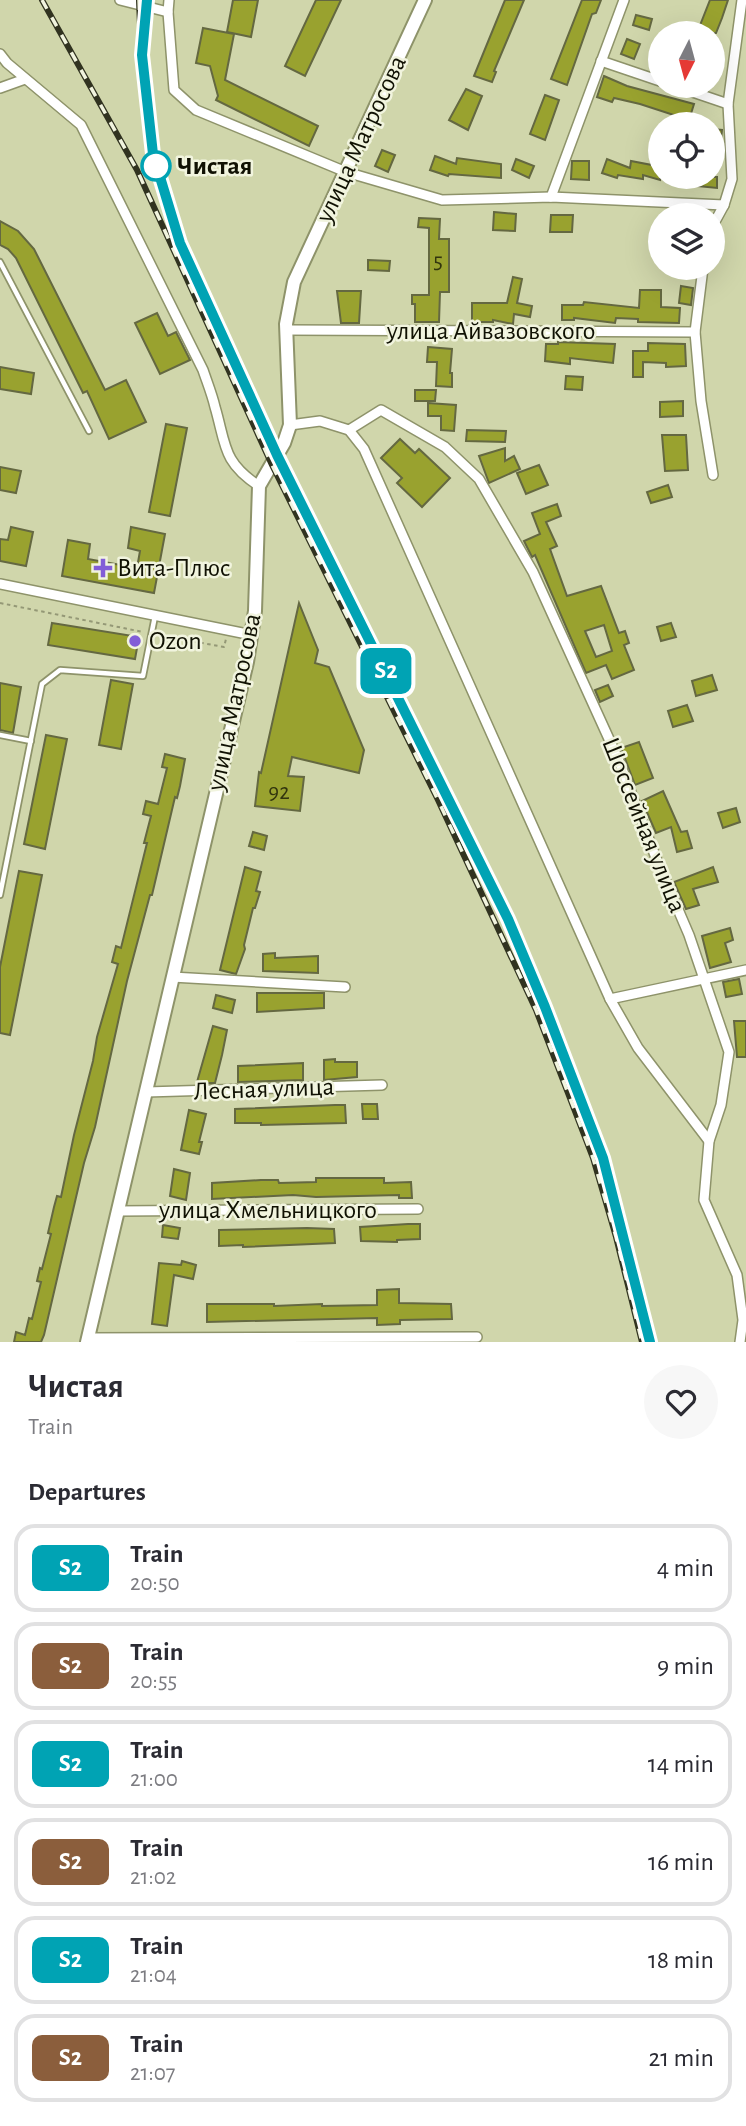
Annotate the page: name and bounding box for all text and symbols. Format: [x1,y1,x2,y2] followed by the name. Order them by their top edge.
[648,21,724,98] north arrow
[648,21,725,280] map controls
[311,52,411,227] street label: улица Матросова
[648,112,725,189] button: locate
[141,151,171,181] marker: Чистая
[177,153,252,179] place label: Чистая
[648,203,725,280] button: layers
[433,250,443,273] house number: 5
[386,318,595,344] street label: улица Айвазовского
[117,555,230,581] place label: Вита-Плюс
[95,560,111,576] marker: Вита-Плюс
[202,611,266,794] street label: улица Матросова
[149,628,202,654] place label: Ozon
[127,633,143,649] marker: Ozon
[354,648,418,694] line badge: S2
[374,659,398,683] text: S2
[597,734,691,916] street label: Шоссейная улица
[268,781,290,804] house number: 92
[193,1074,335,1104] street label: Лесная улица
[158,1197,377,1223] street label: улица Хмельницкого
[644,1365,718,1439] button: heart
[28,1371,124,1404] text: Чистая
[28,1416,73,1439] text: Train
[28,1479,146,1505] text: Departures
[130,1541,183,1567] text: Train
[657,1555,714,1581] text: 4 min
[59,1556,82,1580] text: S2
[130,1572,180,1595] text: 20:50
[130,1639,183,1665] text: Train
[657,1653,714,1679] text: 9 min
[59,1654,82,1678] text: S2
[130,1670,177,1693] text: 20:55
[130,1737,183,1763] text: Train
[648,1751,714,1777] text: 14 min
[59,1752,82,1776] text: S2
[130,1768,178,1791] text: 21:00
[130,1835,183,1861] text: Train
[648,1849,714,1875] text: 16 min
[59,1850,82,1874] text: S2
[130,1866,176,1889] text: 21:02
[130,1933,183,1959] text: Train
[648,1947,714,1973] text: 18 min
[59,1948,82,1972] text: S2
[130,1964,177,1987] text: 21:04
[130,2031,183,2057] text: Train
[648,2045,714,2071] text: 21 min
[59,2046,82,2070] text: S2
[130,2062,175,2085] text: 21:07

